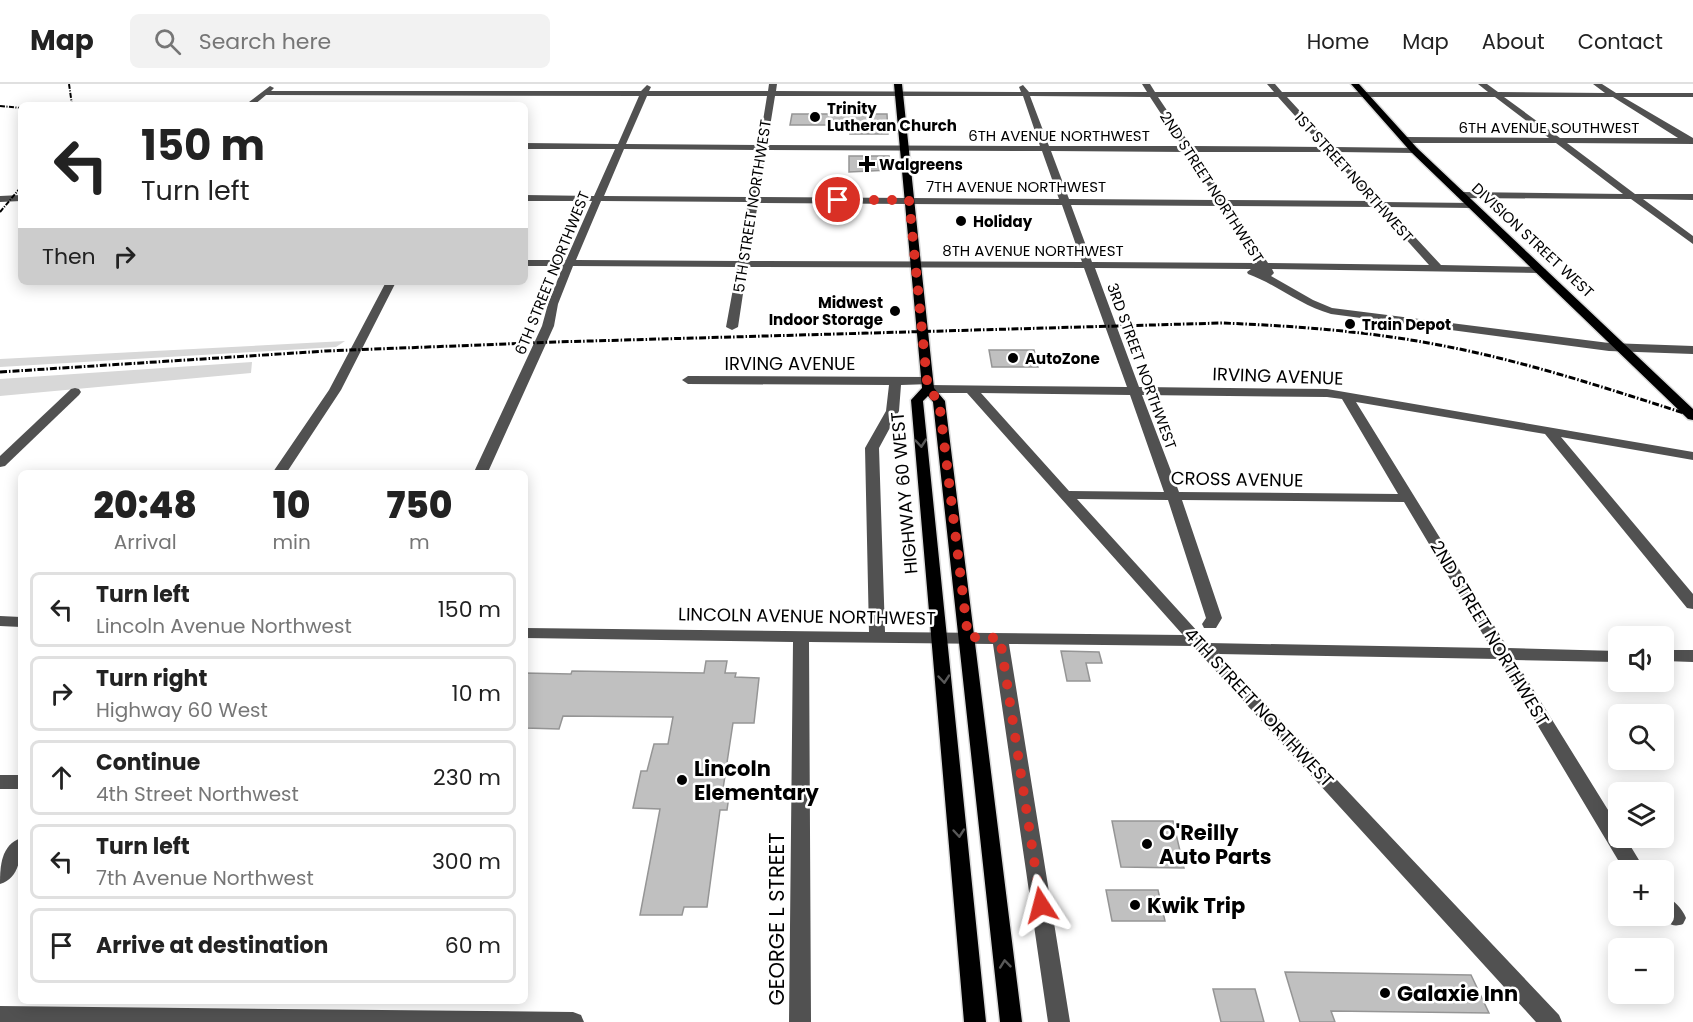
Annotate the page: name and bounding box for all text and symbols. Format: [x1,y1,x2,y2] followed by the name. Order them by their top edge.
[130,14,550,68] search box
[30,21,94,60] text: Map
[151,25,184,58] icon: search
[199,26,331,57] text: Search here
[1307,27,1369,56] text: Home
[1402,27,1449,56] text: Map
[1482,27,1545,56] text: About
[1578,27,1663,56] text: Contact
[827,98,957,136] place label: Trinity Lutheran Church
[1155,107,1269,267] street label: 2ND STREET NORTHWEST
[1290,107,1418,247] street label: 1ST STREET NORTHWEST
[808,110,822,124] marker: Trinity Lutheran Church
[141,116,265,175] text: 150 m
[1459,117,1639,138] street label: 6TH AVENUE SOUTHWEST
[728,118,776,294] street label: 5TH STREET NORTHWEST
[968,125,1150,146] street label: 6TH AVENUE NORTHWEST
[42,126,120,204] icon: left
[879,154,963,175] place label: Walgreens
[860,157,874,171] marker: Walgreens
[141,172,250,209] text: Turn left
[812,174,863,225] pin
[926,176,1106,197] street label: 7TH AVENUE NORTHWEST
[1467,178,1599,302] street label: DIVISION STREET WEST
[821,183,854,216] icon: arrive
[510,188,594,358] street label: 6TH STREET NORTHWEST
[973,211,1033,232] place label: Holiday
[954,214,968,228] marker: Holiday
[108,240,141,273] icon: right
[942,240,1124,261] street label: 8TH AVENUE NORTHWEST
[42,241,96,272] text: Then
[1102,280,1182,452] street label: 3RD STREET NORTHWEST
[769,292,883,330] place label: Midwest Indoor Storage
[888,304,902,318] marker: Midwest Indoor Storage
[1362,314,1451,335] place label: Train Depot
[1343,317,1357,331] marker: Train Depot
[1025,348,1100,369] place label: AutoZone
[724,351,856,376] street label: IRVING AVENUE
[1006,351,1020,365] marker: AutoZone
[1212,361,1344,391] street label: IRVING AVENUE
[884,410,924,575] street label: HIGHWAY 60 WEST
[914,438,927,447] one-way arrow
[1171,465,1303,493] street label: CROSS AVENUE
[94,480,197,531] text: 20:48
[273,480,310,531] text: 10
[386,480,452,531] text: 750
[114,528,177,556] text: Arrival
[273,528,311,556] text: min
[409,528,430,556] text: m
[1425,536,1555,730] street label: 2ND STREET NORTHWEST
[96,579,190,610] text: Turn left
[45,593,78,626] icon: left
[438,594,501,625] text: 150 m
[678,601,936,631] street label: LINCOLN AVENUE NORTHWEST
[96,612,352,640] text: Lincoln Avenue Northwest
[1178,622,1340,792] street label: 4TH STREET NORTHWEST
[1608,626,1674,1004] map controls
[1608,626,1674,692] button: sound
[96,663,207,694] text: Turn right
[937,674,950,683] one-way arrow
[45,677,78,710] icon: right
[452,678,501,709] text: 10 m
[96,696,268,724] text: Highway 60 West
[1608,704,1674,770] button: search
[96,747,200,778] text: Continue
[694,754,820,807] place label: Lincoln Elementary
[45,761,78,794] icon: ahead
[433,762,501,793] text: 230 m
[675,773,689,787] marker: Lincoln Elementary
[96,780,299,808] text: 4th Street Northwest
[1608,782,1674,848] button: layers
[1159,818,1272,871] place label: O'Reilly Auto Parts
[952,828,965,837] one-way arrow
[96,831,190,862] text: Turn left
[762,832,791,1006] street label: GEORGE L STREET
[1140,837,1154,851] marker: O'Reilly Auto Parts
[45,845,78,878] icon: left
[432,846,501,877] text: 300 m
[1608,860,1674,926] button: +
[96,864,314,892] text: 7th Avenue Northwest
[1009,873,1073,937] position arrow
[1147,891,1245,920] place label: Kwik Trip
[1128,898,1142,912] marker: Kwik Trip
[45,929,78,962] icon: arrive
[96,930,328,961] text: Arrive at destination
[445,930,501,961] text: 60 m
[1608,938,1674,1004] button: −
[999,959,1012,968] one-way arrow
[1397,979,1518,1008] place label: Galaxie Inn
[1378,986,1392,1000] marker: Galaxie Inn

